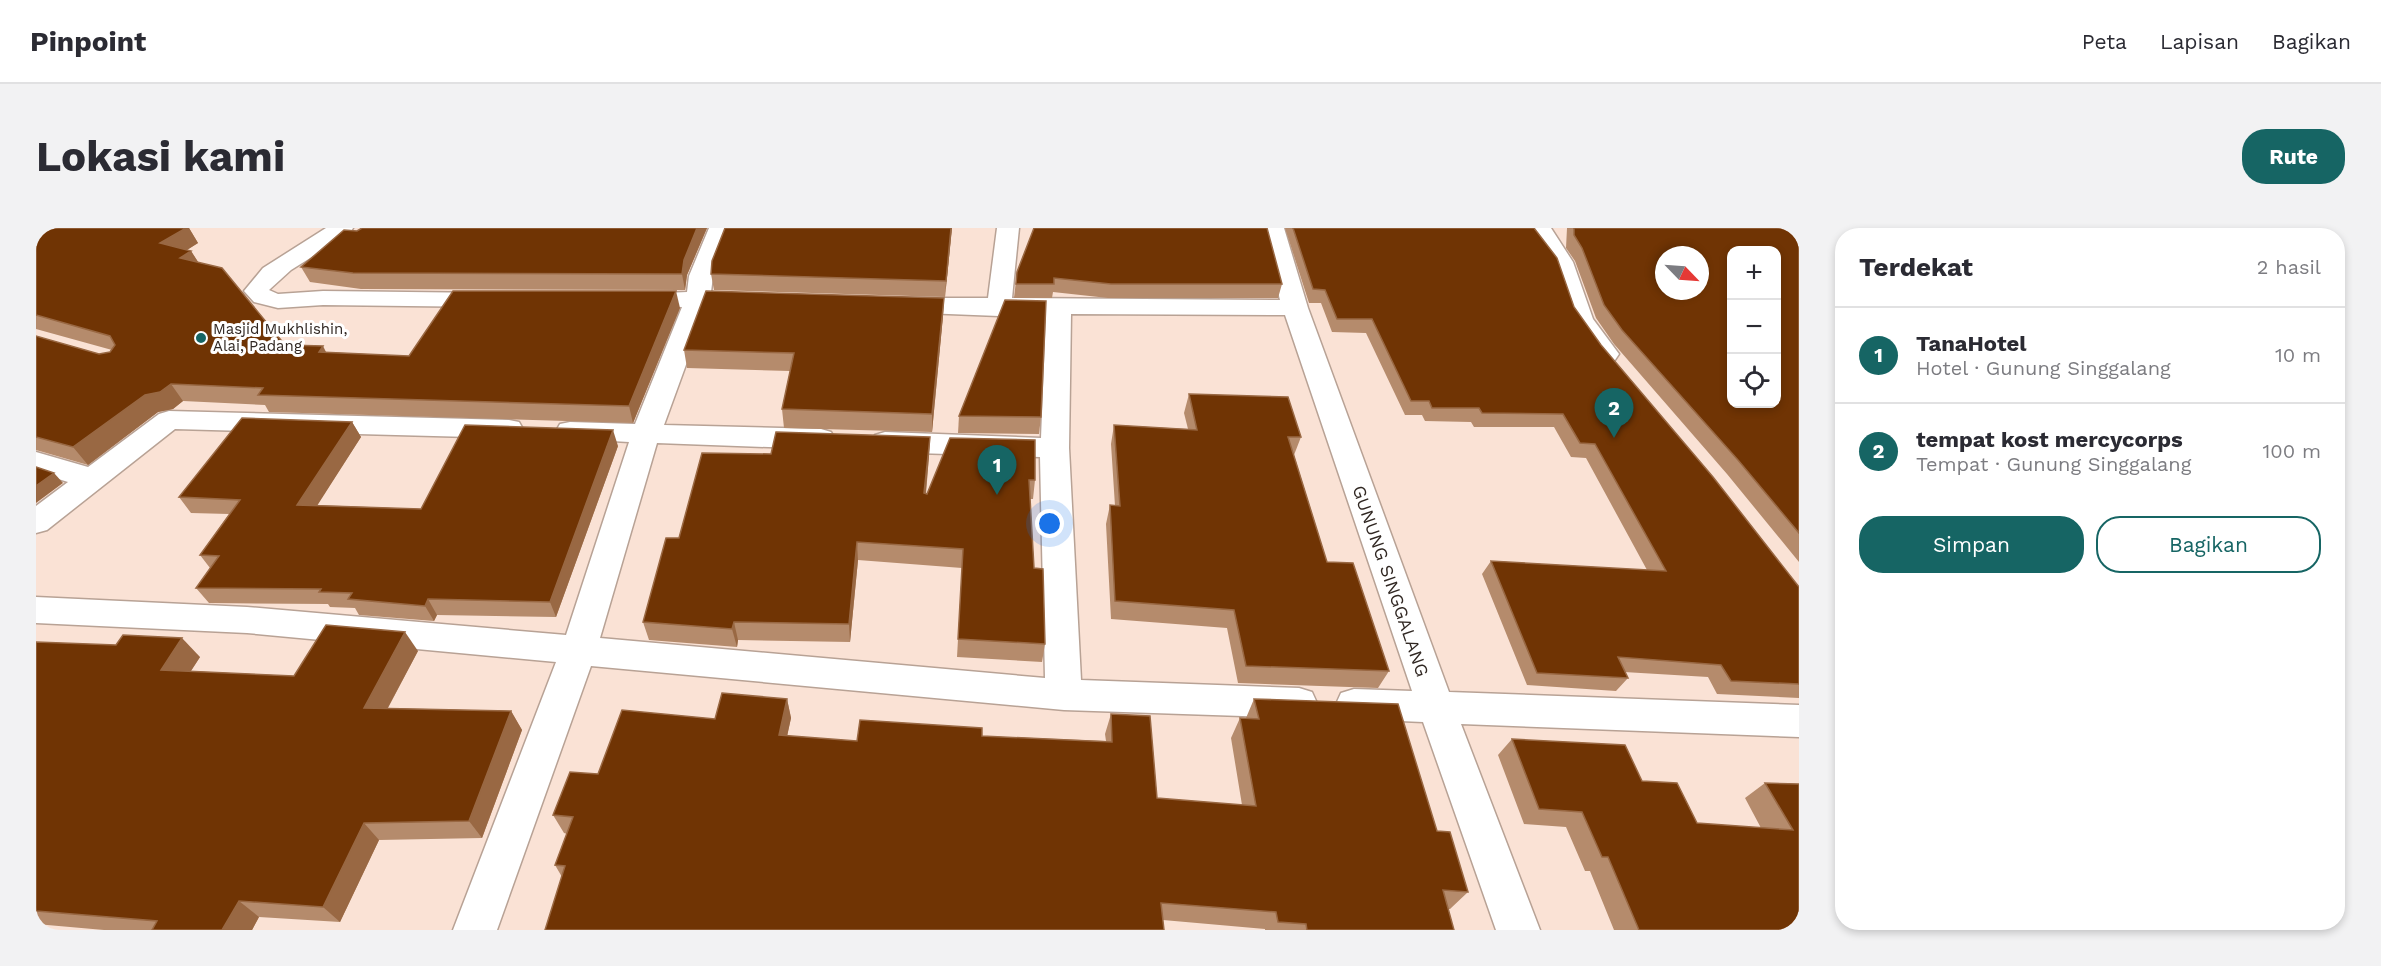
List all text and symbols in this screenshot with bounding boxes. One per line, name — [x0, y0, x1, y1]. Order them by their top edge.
text: Pinpoint — [30, 25, 146, 58]
text: Peta — [2082, 29, 2127, 54]
text: Lapisan — [2160, 29, 2239, 54]
text: Bagikan — [2272, 29, 2351, 54]
button: Rute — [2242, 129, 2345, 184]
text: Lokasi kami — [36, 132, 285, 181]
north arrow — [1655, 246, 1709, 300]
map controls — [1727, 246, 1781, 408]
button: + — [1727, 246, 1781, 300]
text: Terdekat — [1859, 252, 1973, 282]
text: 2 hasil — [2257, 255, 2321, 279]
button: − — [1727, 300, 1781, 354]
place label: Masjid Mukhlishin, Alai, Padang — [213, 320, 347, 355]
marker: Masjid Mukhlishin, Alai, Padang — [194, 331, 208, 345]
text: TanaHotel — [1916, 331, 2026, 356]
text: 1 — [1874, 343, 1883, 367]
text: 10 m — [2275, 343, 2321, 367]
button: locate — [1727, 354, 1781, 408]
text: Hotel · Gunung Singgalang — [1916, 356, 2171, 380]
pin: 2 — [1594, 388, 1634, 438]
text: tempat kost mercycorps — [1916, 427, 2183, 452]
text: 2 — [1873, 439, 1884, 463]
text: 100 m — [2262, 439, 2321, 463]
pin: 1 — [978, 446, 1016, 495]
text: Tempat · Gunung Singgalang — [1916, 452, 2191, 476]
street label: GUNUNG SINGGALANG — [1348, 483, 1434, 679]
your location — [1035, 509, 1064, 538]
button: Simpan — [1859, 516, 2084, 573]
button: Bagikan — [2096, 516, 2321, 573]

